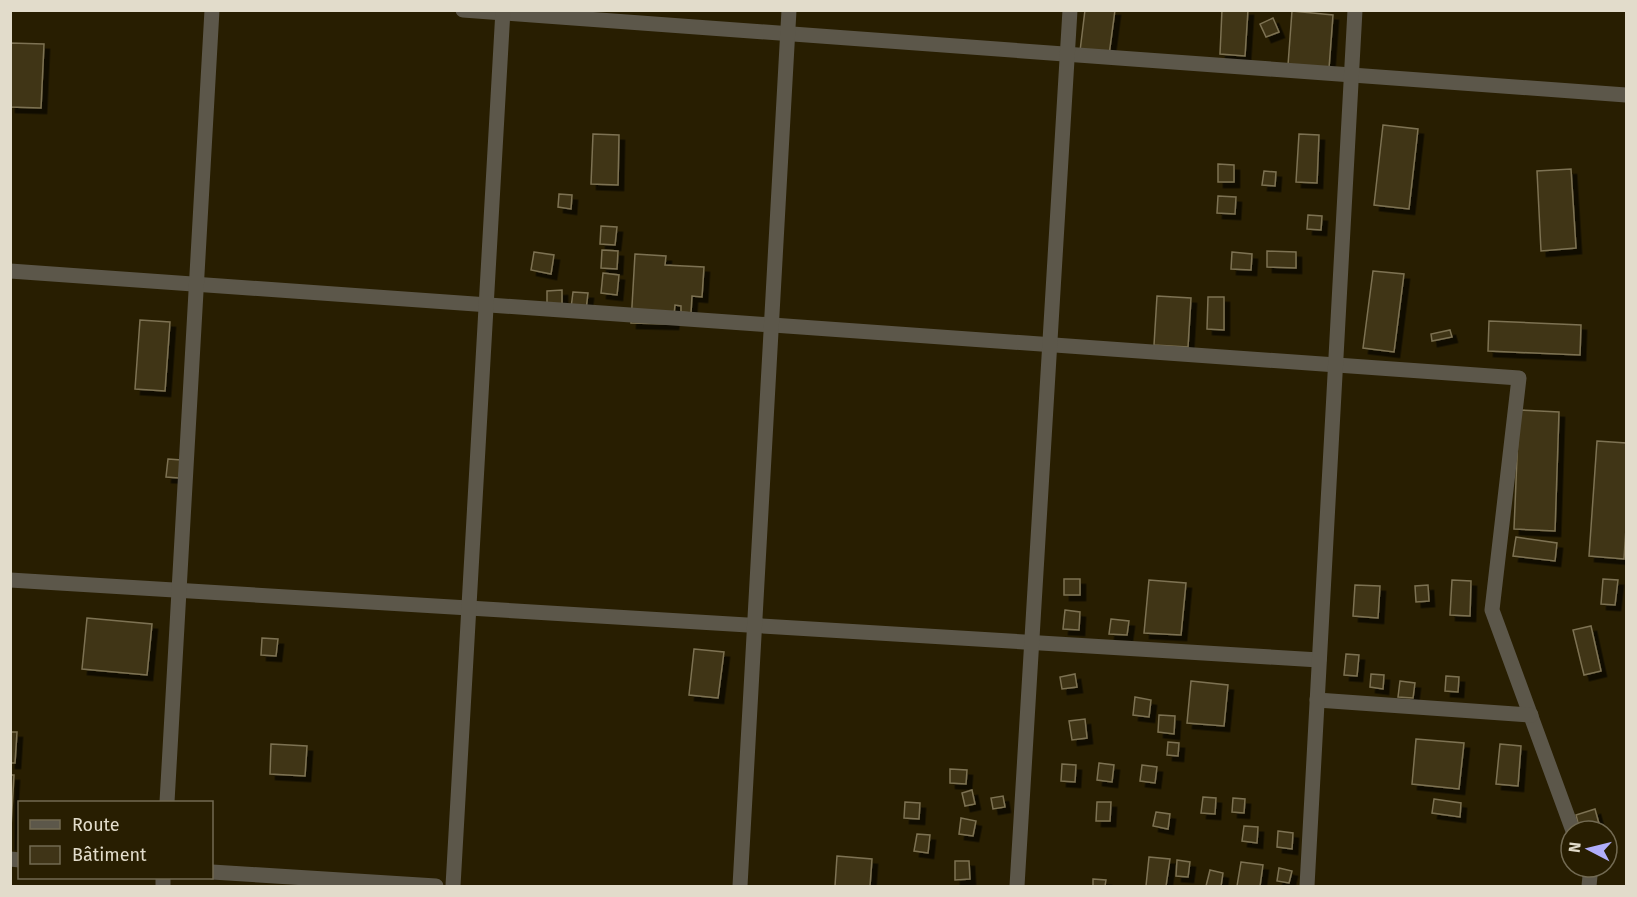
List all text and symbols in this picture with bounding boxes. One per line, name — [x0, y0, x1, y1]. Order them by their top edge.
legend — [18, 801, 213, 879]
text: Route — [72, 814, 120, 836]
north arrow — [1559, 819, 1619, 879]
text: N — [1565, 841, 1585, 854]
text: Bâtiment — [72, 844, 147, 866]

